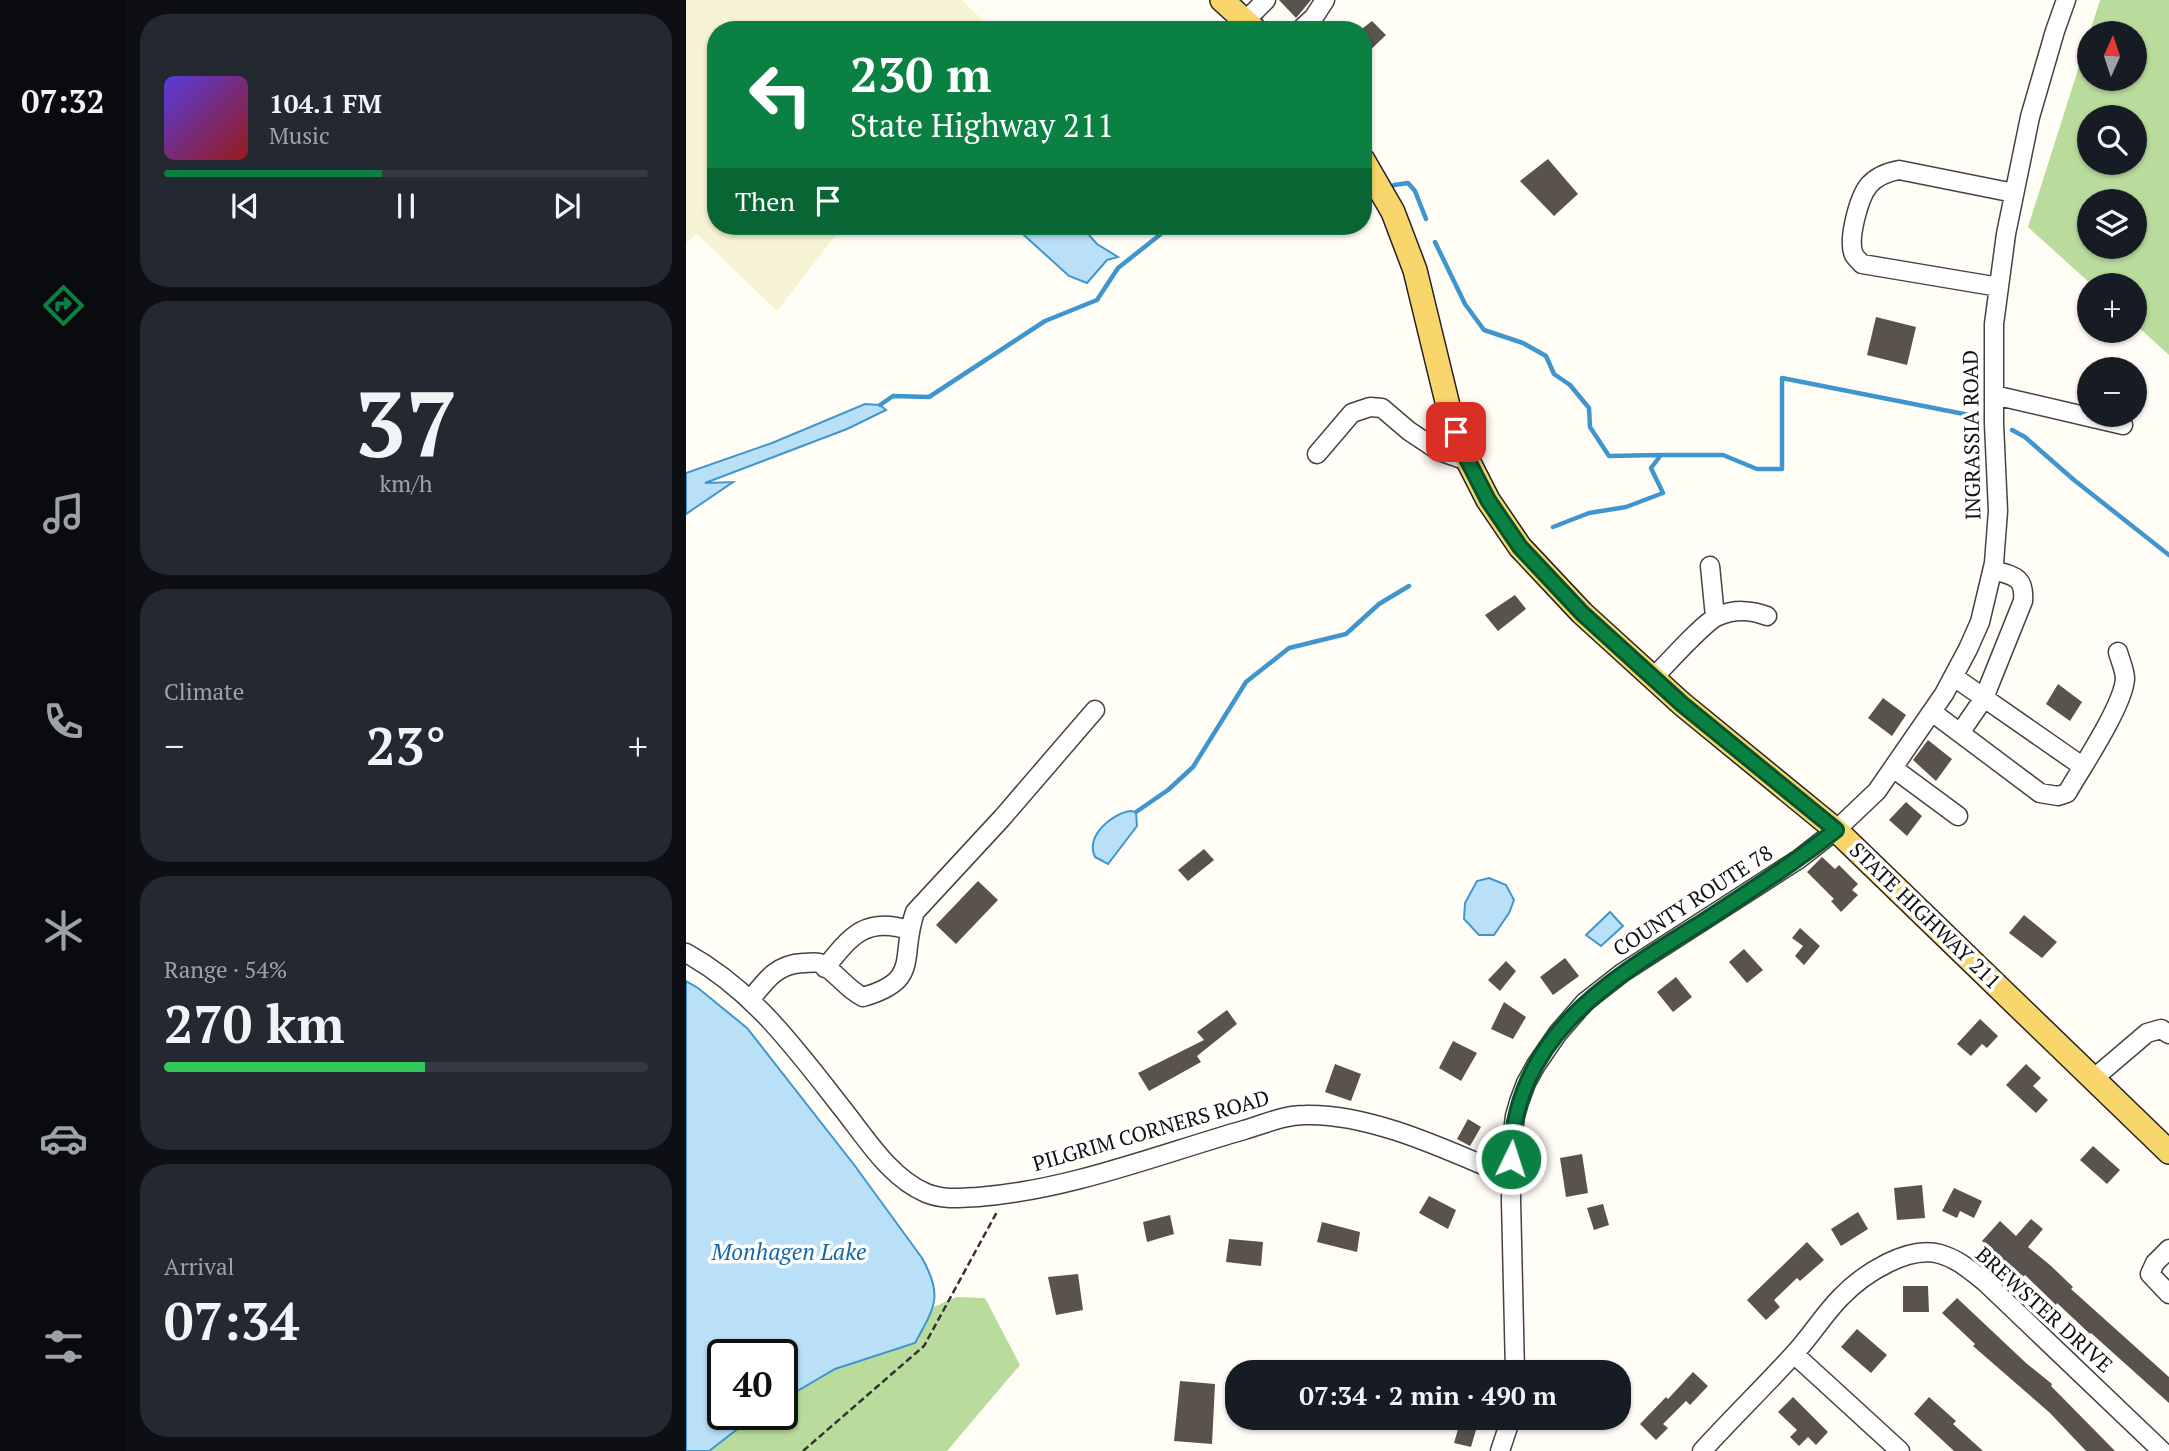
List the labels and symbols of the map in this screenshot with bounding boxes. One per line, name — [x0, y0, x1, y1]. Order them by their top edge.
north arrow — [2077, 21, 2147, 91]
street label: INGRASSIA ROAD — [1956, 350, 1986, 520]
pin — [1426, 402, 1486, 462]
street label: STATE HIGHWAY 211 — [1844, 836, 2007, 995]
street label: COUNTY ROUTE 78 — [1607, 838, 1778, 962]
street label: PILGRIM CORNERS ROAD — [1029, 1083, 1272, 1177]
position arrow — [1474, 1122, 1548, 1196]
water label: Monhagen Lake — [711, 1236, 866, 1267]
street label: BREWSTER DRIVE — [1970, 1240, 2119, 1378]
speed limit sign: 40 — [707, 1339, 798, 1430]

